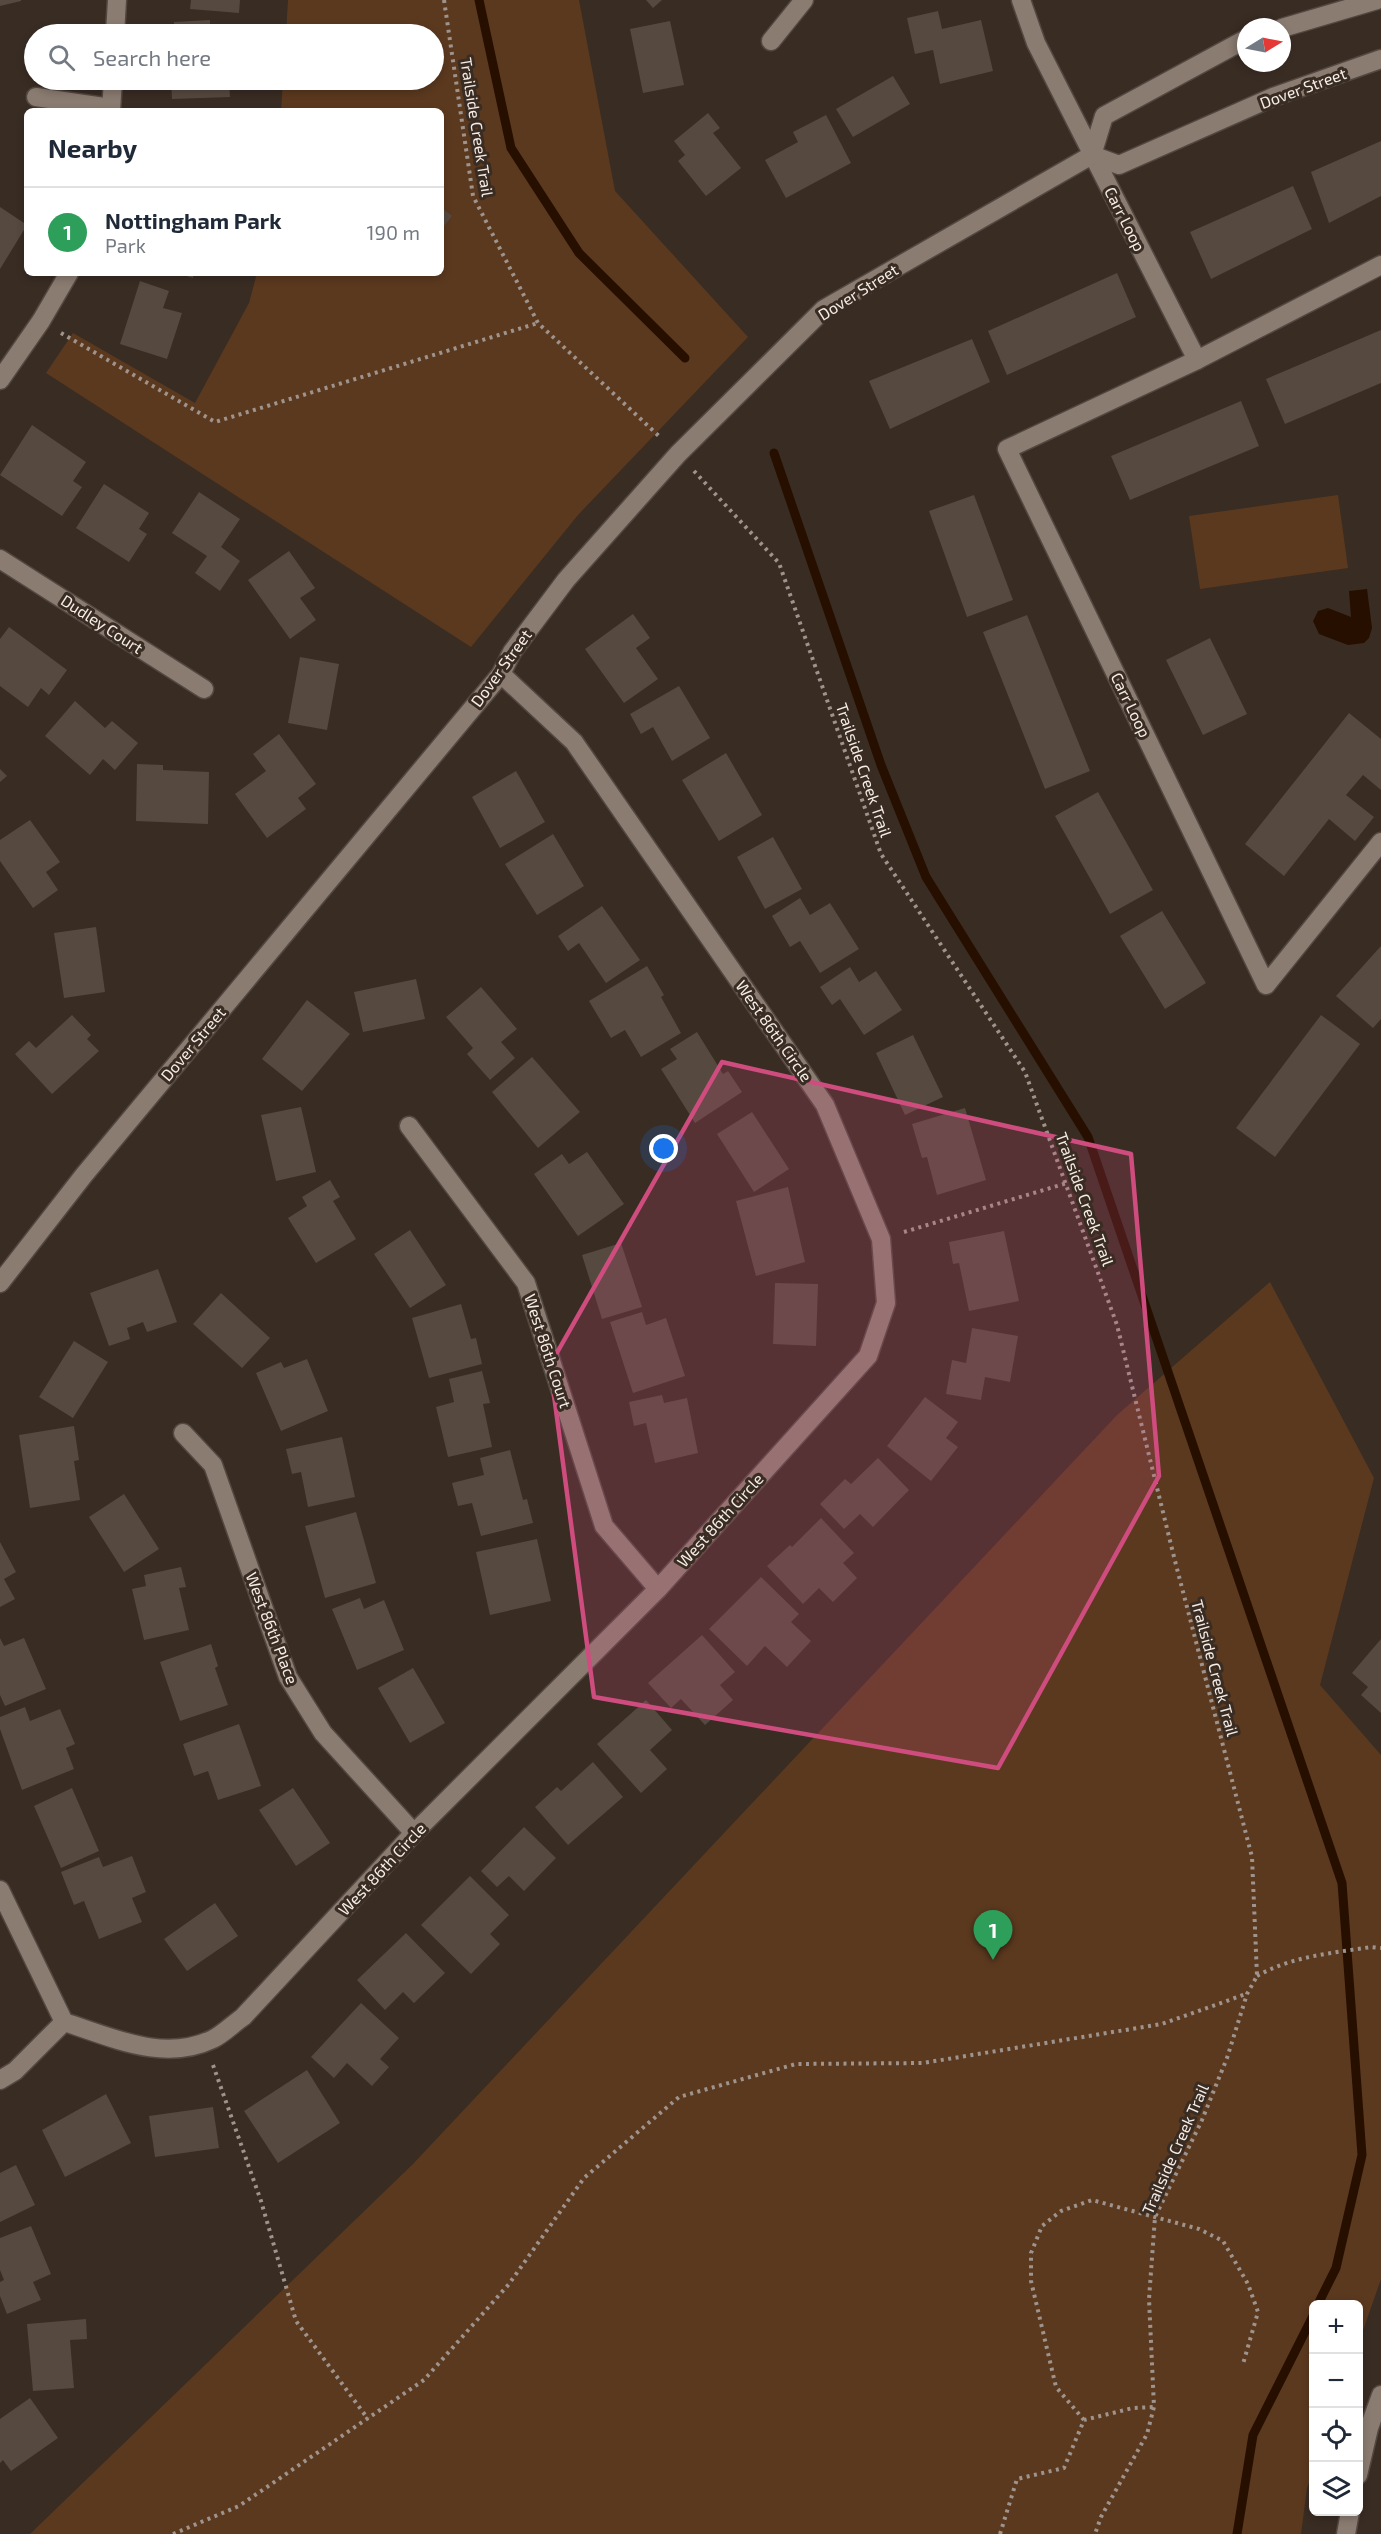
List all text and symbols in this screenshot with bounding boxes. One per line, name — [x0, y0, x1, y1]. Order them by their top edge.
north arrow — [1237, 18, 1291, 72]
search box — [24, 24, 444, 90]
icon: search — [45, 41, 78, 74]
text: Search here — [93, 44, 211, 70]
street label: Trailside Creek Trail — [457, 56, 498, 198]
street label: Dover Street — [1257, 63, 1349, 112]
text: Nearby — [48, 132, 137, 163]
street label: Carr Loop — [1101, 183, 1150, 254]
text: Nottingham Park — [105, 207, 282, 233]
text: 1 — [63, 220, 72, 244]
text: 190 m — [367, 220, 420, 244]
text: Park — [105, 233, 146, 257]
street label: Dover Street — [814, 259, 901, 324]
street label: Dudley Court — [58, 590, 147, 657]
street label: Dover Street — [466, 625, 535, 710]
street label: Carr Loop — [1108, 669, 1155, 740]
street label: Trailside Creek Trail — [833, 700, 896, 840]
street label: West 86th Circle — [732, 976, 816, 1085]
street label: Dover Street — [156, 1003, 229, 1085]
street label: Trailside Creek Trail — [1053, 1130, 1119, 1268]
your location — [649, 1134, 678, 1163]
street label: West 86th Court — [521, 1291, 576, 1410]
street label: West 86th Circle — [673, 1469, 767, 1570]
street label: West 86th Place — [242, 1569, 303, 1686]
street label: Trailside Creek Trail — [1188, 1598, 1243, 1738]
street label: West 86th Circle — [334, 1818, 429, 1919]
pin: 1 — [974, 1910, 1012, 1960]
street label: Trailside Creek Trail — [1137, 2080, 1212, 2217]
map controls — [1309, 2300, 1363, 2516]
button: + — [1309, 2300, 1363, 2354]
button: − — [1309, 2354, 1363, 2408]
button: locate — [1309, 2408, 1363, 2462]
button: layers — [1309, 2462, 1363, 2516]

